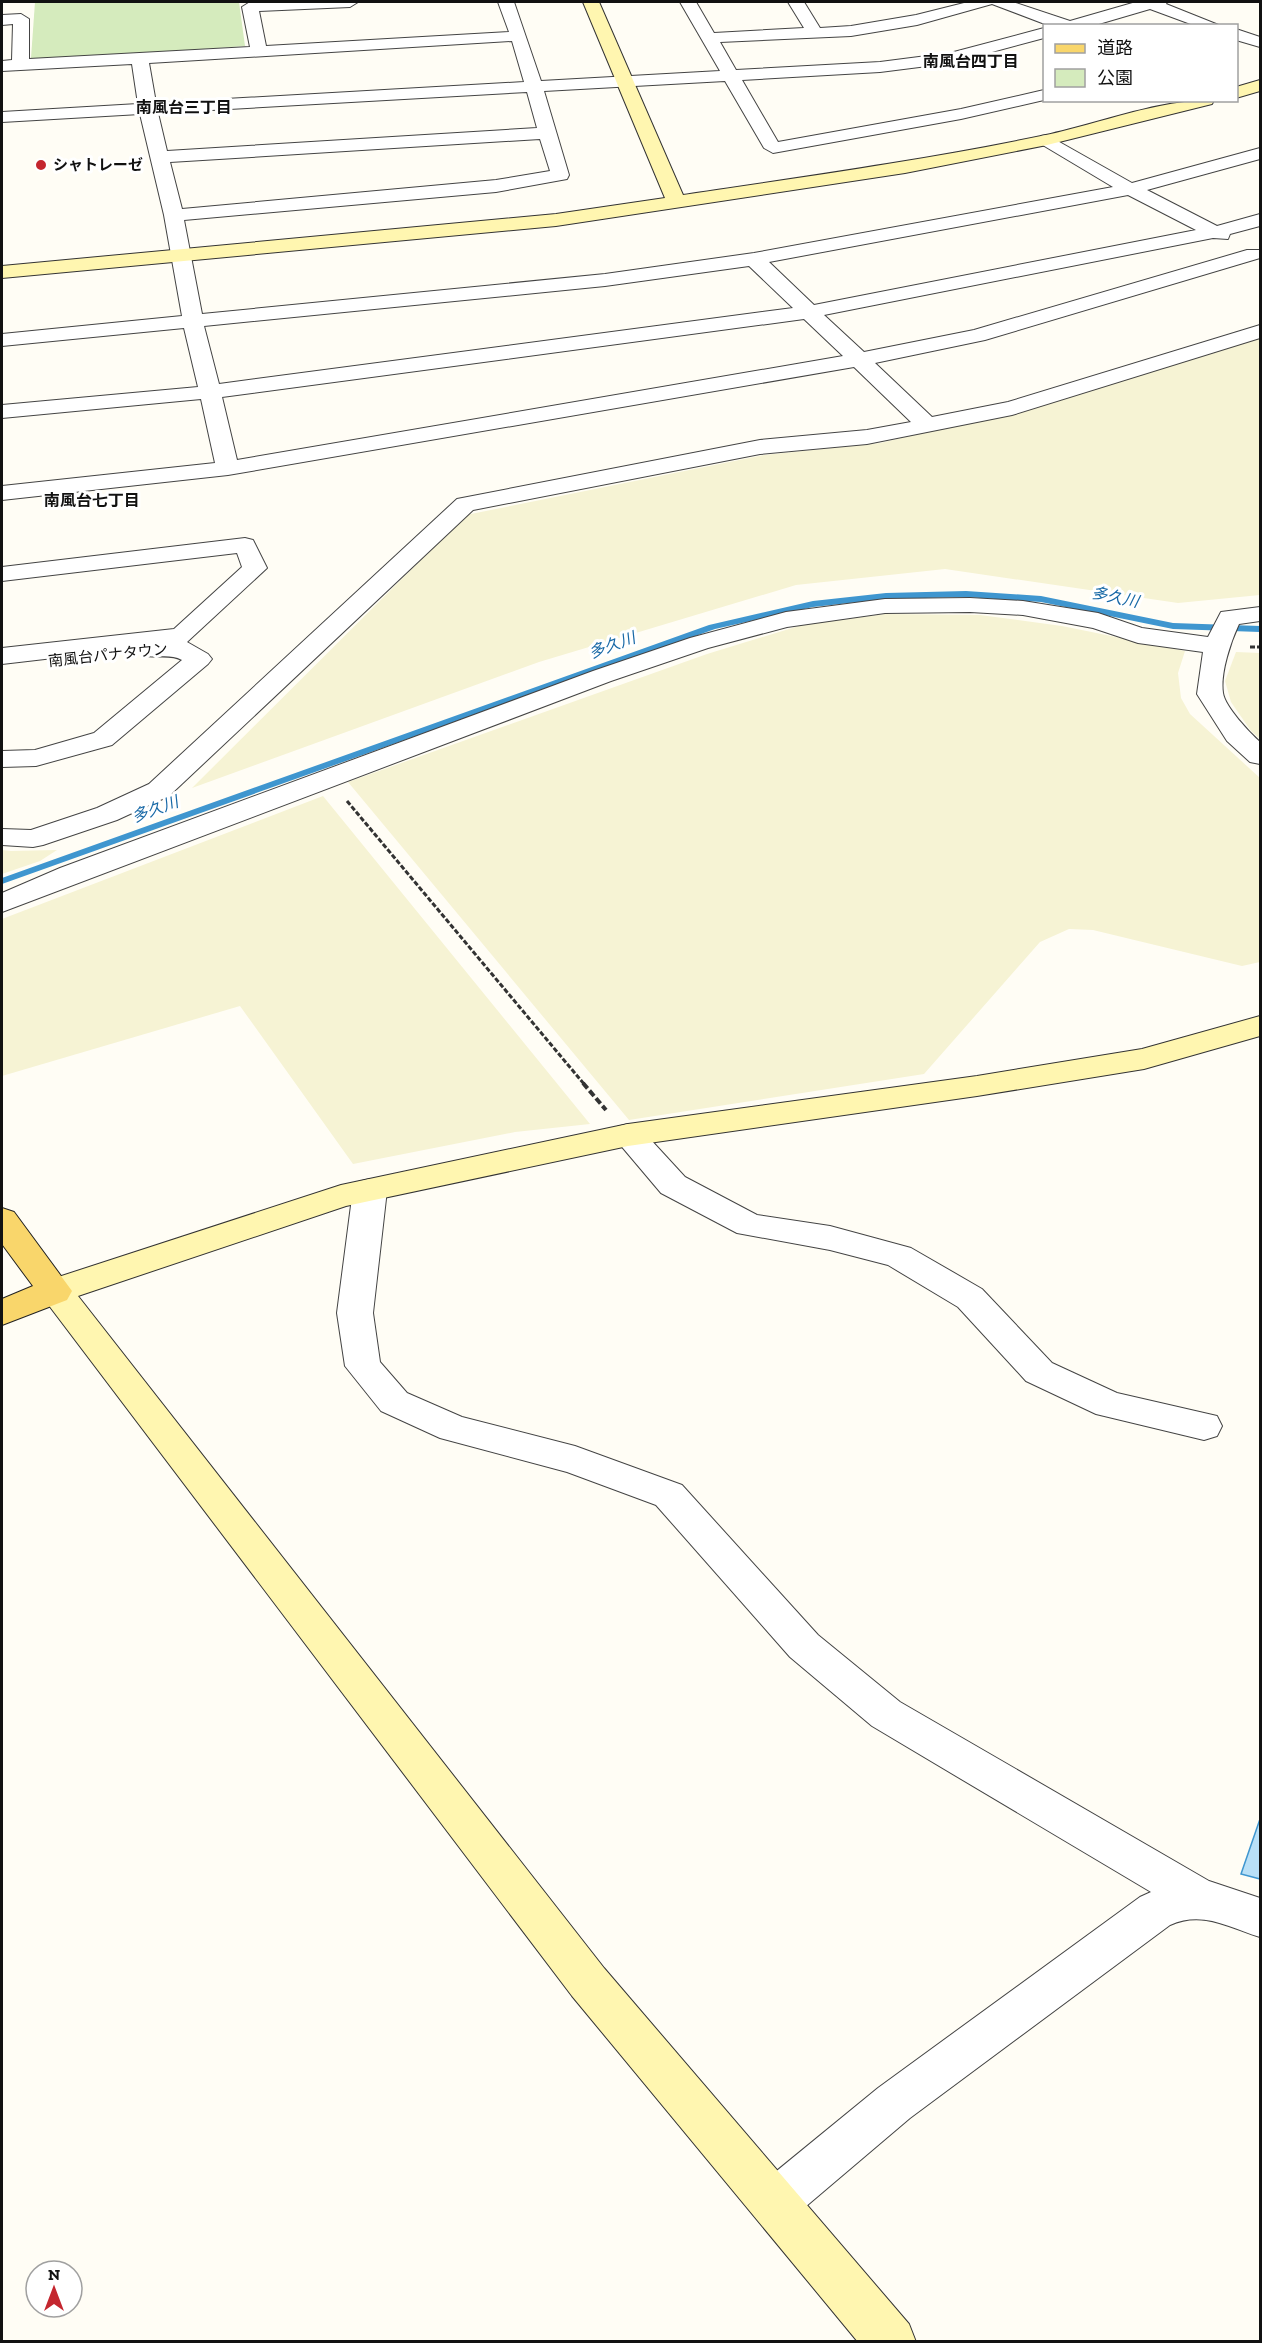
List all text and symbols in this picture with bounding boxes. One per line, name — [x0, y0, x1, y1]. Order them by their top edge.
legend — [1043, 24, 1238, 102]
text: 道路 — [1097, 37, 1133, 59]
district label: 南風台四丁目 — [923, 52, 1019, 71]
text: 公園 — [1097, 67, 1133, 89]
district label: 南風台三丁目 — [136, 98, 232, 117]
place label: シャトレーゼ — [53, 156, 143, 174]
marker: シャトレーゼ — [34, 158, 48, 172]
district label: 南風台七丁目 — [44, 491, 140, 510]
water label: 多久川 — [1090, 583, 1142, 612]
water label: 多久川 — [586, 627, 640, 662]
street label: 南風台パナタウン — [47, 640, 169, 670]
water label: 多久川 — [129, 791, 183, 826]
north arrow — [24, 2259, 84, 2319]
text: N — [48, 2265, 60, 2284]

